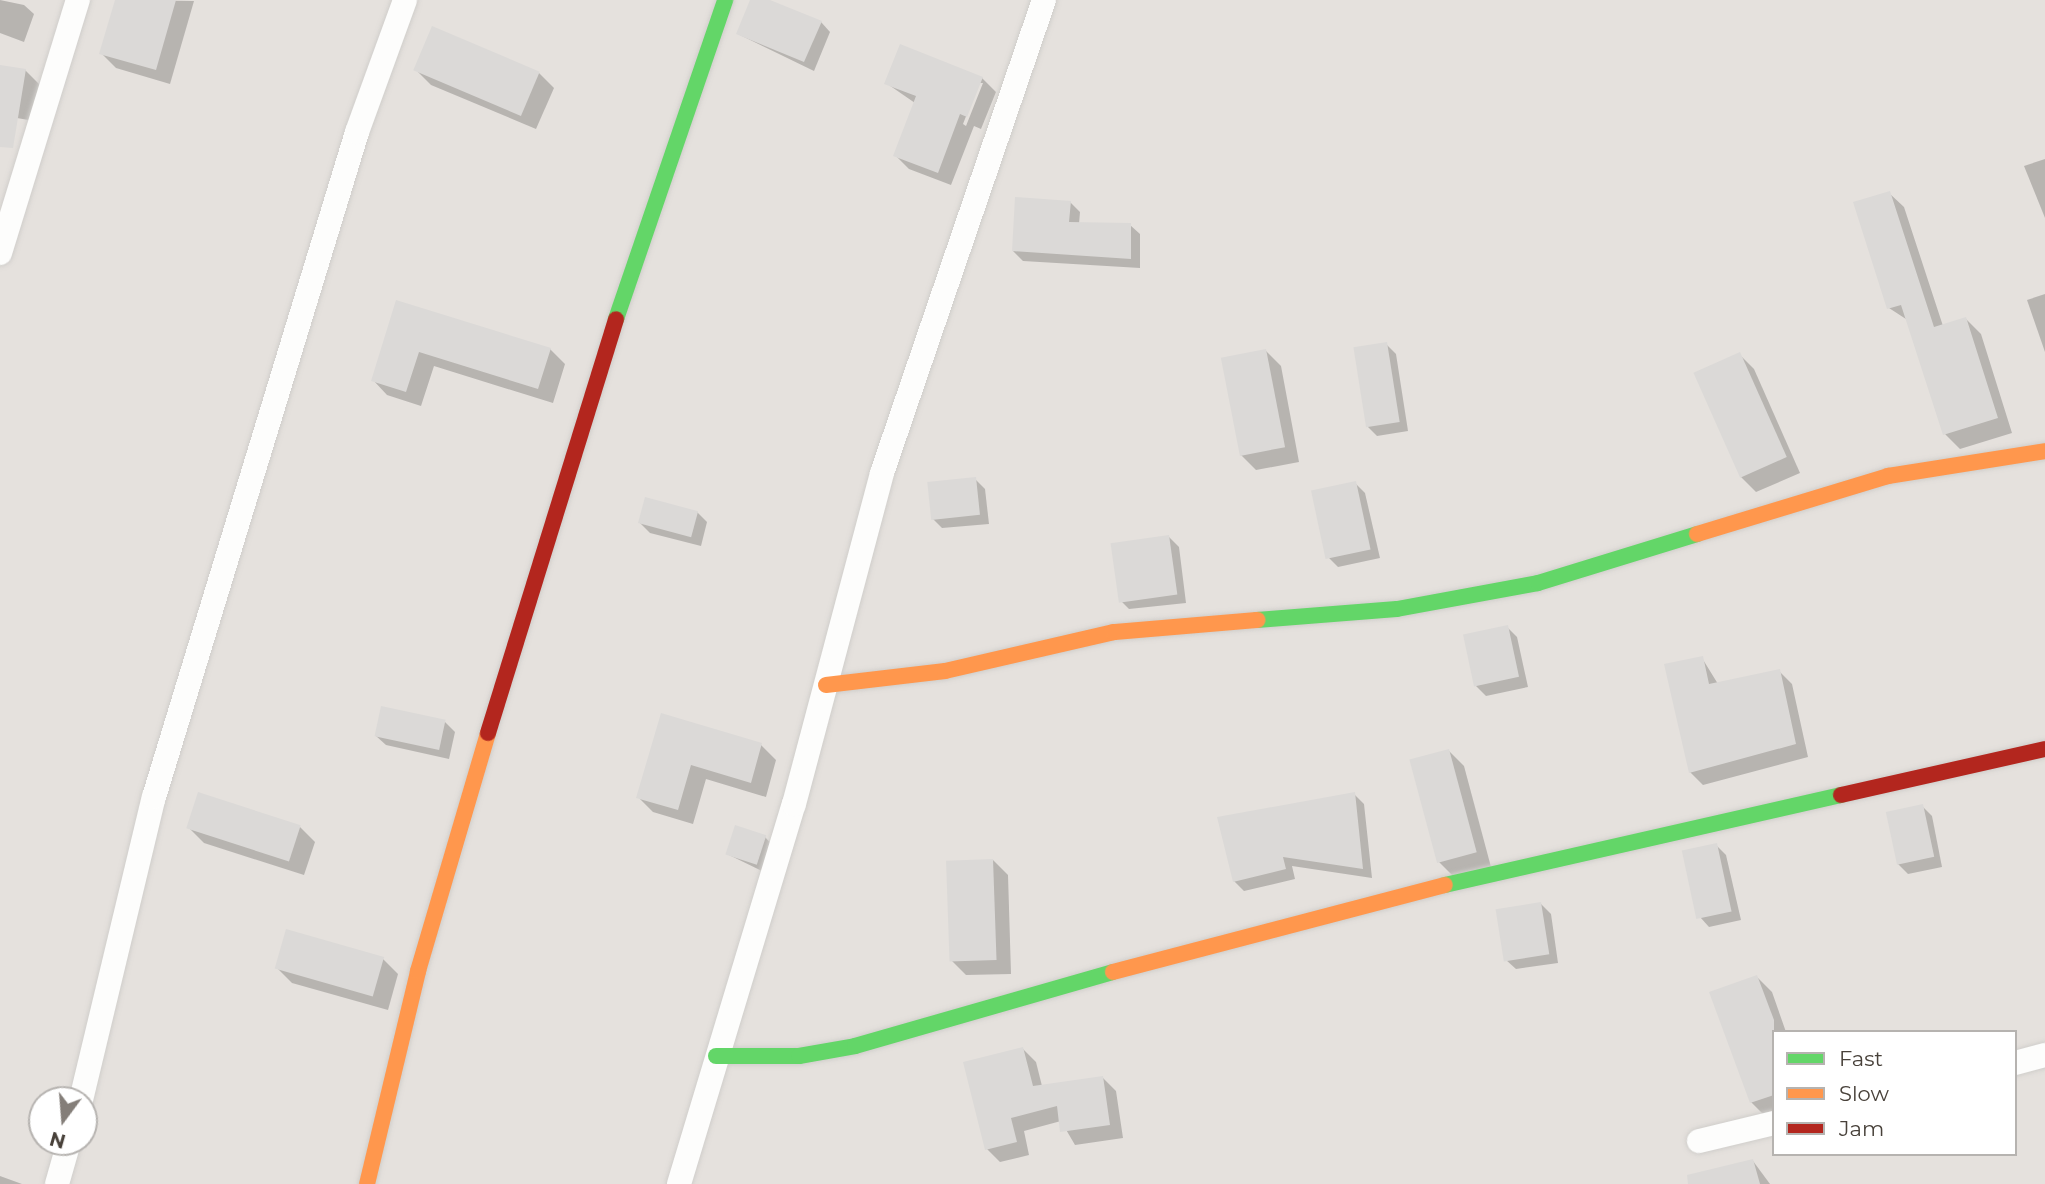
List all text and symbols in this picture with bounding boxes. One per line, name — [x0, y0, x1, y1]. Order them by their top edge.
legend — [1772, 1030, 2017, 1156]
text: Fast — [1839, 1046, 1883, 1071]
text: Slow — [1839, 1081, 1889, 1106]
north arrow — [28, 1086, 98, 1156]
text: Jam — [1839, 1116, 1884, 1141]
text: N — [47, 1127, 68, 1153]

